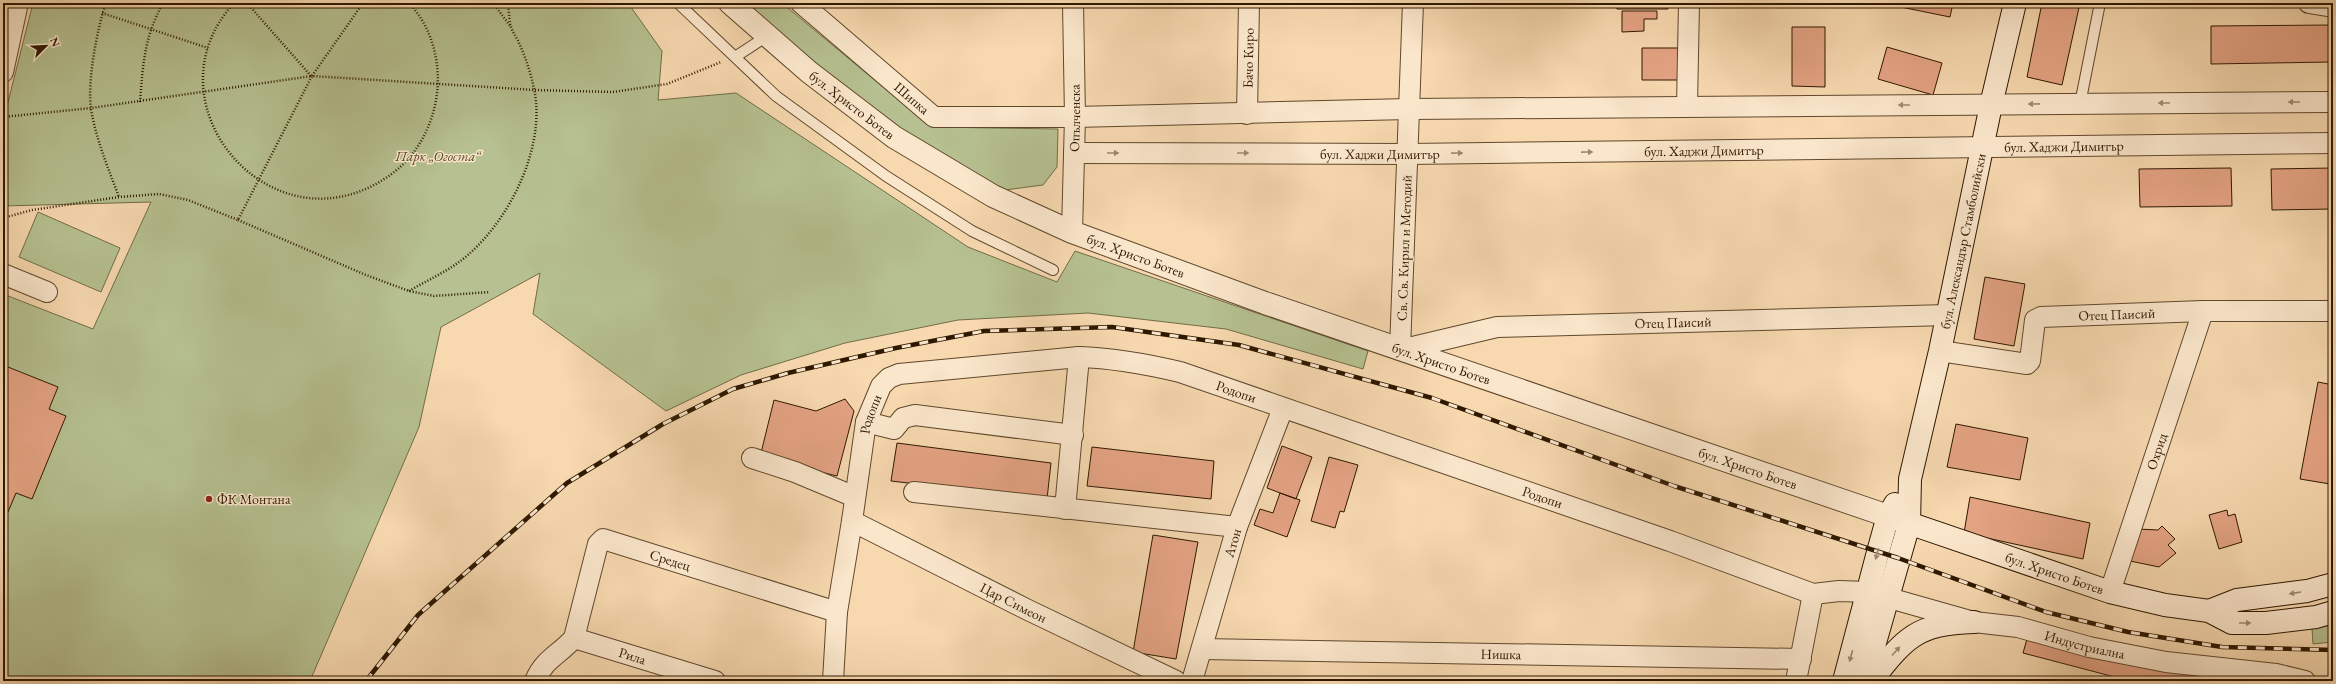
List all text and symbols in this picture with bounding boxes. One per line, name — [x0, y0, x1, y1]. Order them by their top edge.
north arrow — [26, 26, 66, 66]
street label: Бачо Киро — [1238, 28, 1258, 88]
text: N — [47, 35, 63, 49]
street label: бул. Христо Ботев — [806, 66, 898, 143]
street label: Шипка — [890, 78, 934, 118]
street label: Опълченска — [1065, 84, 1084, 152]
one-way arrow — [2287, 99, 2300, 105]
one-way arrow — [2157, 100, 2170, 106]
one-way arrow — [2027, 101, 2040, 107]
one-way arrow — [1897, 102, 1910, 108]
street label: бул. Хаджи Димитър — [2004, 136, 2124, 156]
street label: бул. Хаджи Димитър — [1644, 141, 1764, 160]
street label: бул. Хаджи Димитър — [1320, 145, 1440, 163]
park label: Парк „Огоста“ — [394, 147, 482, 165]
one-way arrow — [1581, 149, 1594, 155]
one-way arrow — [1107, 150, 1120, 156]
one-way arrow — [1237, 150, 1250, 156]
one-way arrow — [1451, 150, 1464, 156]
street label: бул. Александър Стамболийски — [1936, 151, 1990, 331]
street label: Св. Св. Кирил и Методий — [1392, 174, 1416, 321]
street label: бул. Христо Ботев — [1084, 229, 1187, 282]
street label: Отец Паисий — [2078, 304, 2156, 325]
street label: Отец Паисий — [1634, 312, 1712, 332]
street label: бул. Христо Ботев — [1390, 338, 1493, 388]
street label: Родопи — [1214, 376, 1259, 407]
street label: Родопи — [855, 391, 886, 435]
street label: Охрид — [2142, 430, 2171, 472]
street label: бул. Христо Ботев — [1696, 443, 1800, 493]
street label: Родопи — [1520, 482, 1566, 512]
place label: ФК Монтана — [217, 490, 291, 508]
marker: ФК Монтана — [204, 494, 214, 504]
street label: Атон — [1219, 526, 1245, 560]
street label: Средец — [647, 545, 693, 575]
one-way arrow — [1874, 547, 1880, 560]
street label: бул. Христо Ботев — [2003, 548, 2106, 598]
street label: Цар Симеон — [977, 578, 1050, 627]
one-way arrow — [2289, 591, 2301, 597]
one-way arrow — [2239, 620, 2252, 626]
street label: Индустриална — [2043, 626, 2127, 663]
street label: Рила — [617, 643, 648, 669]
street label: Нишка — [1481, 645, 1522, 663]
one-way arrow — [1891, 646, 1900, 656]
one-way arrow — [1848, 651, 1854, 663]

